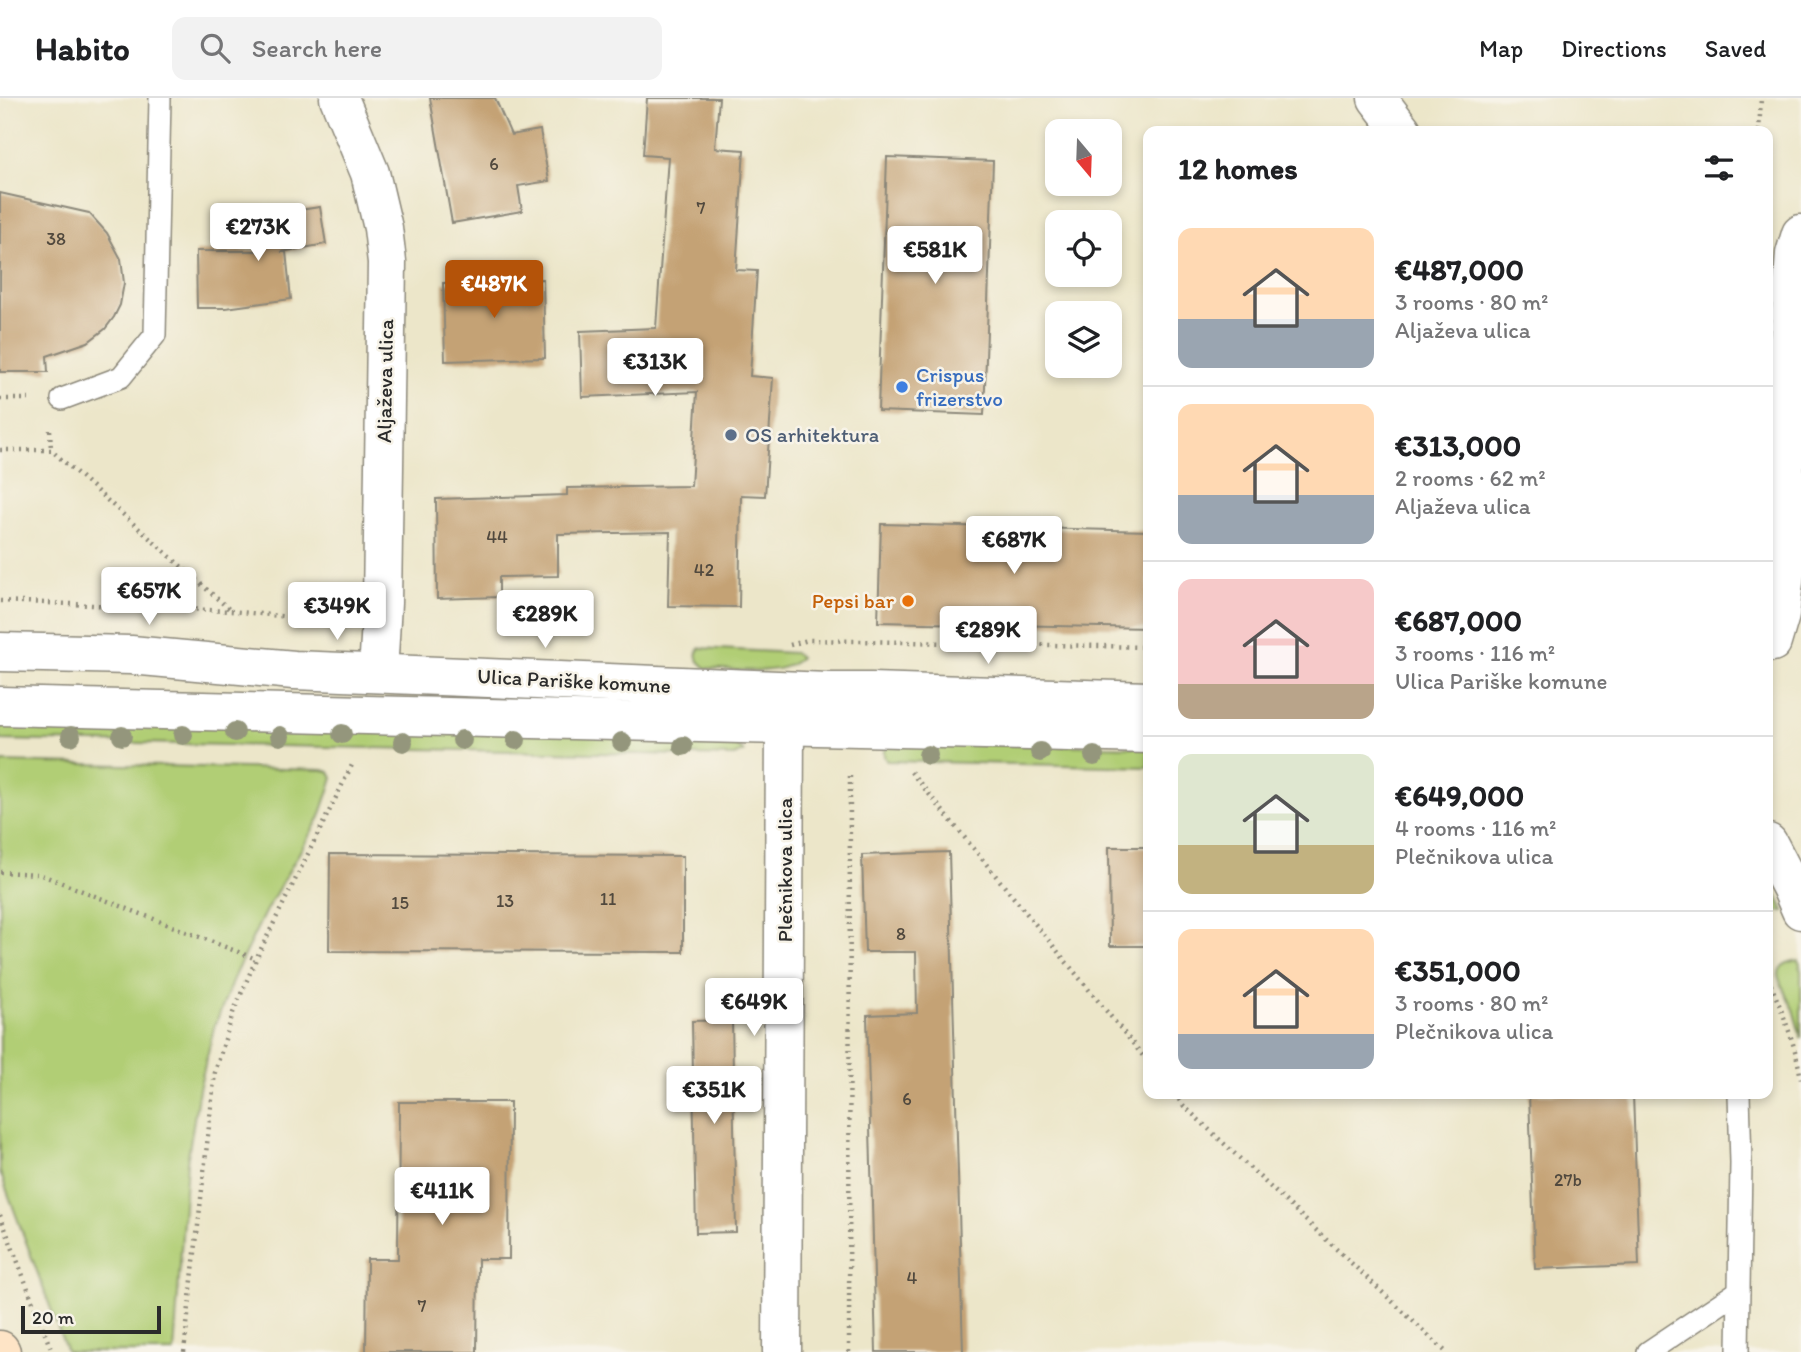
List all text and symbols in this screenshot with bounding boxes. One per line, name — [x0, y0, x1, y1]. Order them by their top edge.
search box — [172, 17, 662, 80]
text: Habito — [35, 29, 130, 68]
icon: search — [196, 29, 234, 67]
text: Search here — [252, 32, 382, 64]
text: Map — [1479, 34, 1523, 63]
text: Directions — [1561, 34, 1667, 63]
text: Saved — [1705, 34, 1766, 63]
north arrow — [1045, 119, 1122, 196]
map controls — [1045, 119, 1122, 378]
icon: filters — [1700, 149, 1738, 187]
text: 12 homes — [1178, 150, 1298, 187]
house number: 6 — [489, 153, 499, 175]
house number: 7 — [697, 197, 706, 219]
pin: €273K — [209, 204, 307, 263]
button: locate — [1045, 210, 1122, 287]
text: €273K — [226, 212, 290, 240]
pin: €581K — [886, 226, 984, 286]
house number: 38 — [46, 228, 66, 250]
text: €581K — [903, 235, 967, 263]
text: €487,000 — [1395, 251, 1524, 288]
icon: home — [1234, 256, 1318, 340]
pin: €487K — [445, 260, 543, 320]
text: €487K — [461, 269, 527, 297]
text: 3 rooms · 80 m² — [1395, 288, 1549, 316]
button: layers — [1045, 301, 1122, 378]
text: Aljaževa ulica — [1395, 316, 1531, 344]
street label: Aljaževa ulica — [371, 319, 398, 443]
pin: €313K — [606, 338, 704, 398]
text: €313K — [623, 347, 687, 375]
place label: Crispus frizerstvo — [916, 362, 1003, 411]
marker: Crispus frizerstvo — [894, 379, 910, 395]
place label: OS arhitektura — [745, 422, 879, 447]
marker: OS arhitektura — [723, 427, 739, 443]
text: €313,000 — [1395, 427, 1521, 464]
icon: home — [1234, 432, 1318, 516]
text: 2 rooms · 62 m² — [1395, 464, 1546, 492]
text: Aljaževa ulica — [1395, 492, 1531, 520]
pin: €687K — [965, 517, 1063, 576]
text: €687K — [982, 525, 1046, 553]
house number: 44 — [486, 526, 508, 548]
house number: 42 — [694, 559, 715, 581]
pin: €657K — [100, 568, 198, 627]
text: €657K — [117, 576, 181, 604]
pin: €349K — [288, 582, 386, 642]
place label: Pepsi bar — [812, 588, 895, 613]
pin: €289K — [496, 590, 594, 650]
text: €349K — [304, 591, 370, 619]
marker: Pepsi bar — [900, 593, 916, 609]
text: €289K — [513, 599, 577, 627]
text: €687,000 — [1395, 602, 1522, 639]
pin: €289K — [939, 606, 1037, 666]
icon: home — [1234, 607, 1318, 691]
text: €289K — [956, 615, 1020, 643]
text: 3 rooms · 116 m² — [1395, 639, 1555, 667]
street label: Ulica Pariške komune — [477, 663, 672, 698]
text: Ulica Pariške komune — [1395, 667, 1607, 695]
text: €649,000 — [1395, 777, 1524, 814]
icon: home — [1234, 782, 1318, 866]
street label: Plečnikova ulica — [772, 798, 797, 942]
text: 4 rooms · 116 m² — [1395, 814, 1557, 842]
text: Plečnikova ulica — [1395, 842, 1554, 870]
house number: 11 — [600, 888, 616, 910]
house number: 13 — [496, 890, 514, 912]
house number: 15 — [391, 892, 409, 914]
house number: 8 — [896, 923, 906, 945]
text: €351,000 — [1395, 952, 1521, 989]
icon: home — [1234, 957, 1318, 1041]
pin: €649K — [705, 978, 803, 1038]
text: €649K — [721, 987, 787, 1015]
text: 3 rooms · 80 m² — [1395, 989, 1549, 1017]
text: Plečnikova ulica — [1395, 1017, 1554, 1045]
pin: €351K — [665, 1066, 763, 1126]
text: €351K — [682, 1075, 746, 1103]
house number: 6 — [902, 1088, 912, 1110]
pin: €411K — [393, 1168, 491, 1227]
house number: 27b — [1554, 1169, 1582, 1191]
text: €411K — [411, 1176, 474, 1204]
house number: 4 — [907, 1267, 918, 1289]
house number: 7 — [418, 1295, 427, 1317]
scale bar — [21, 1303, 161, 1335]
text: 20 m — [32, 1306, 74, 1329]

